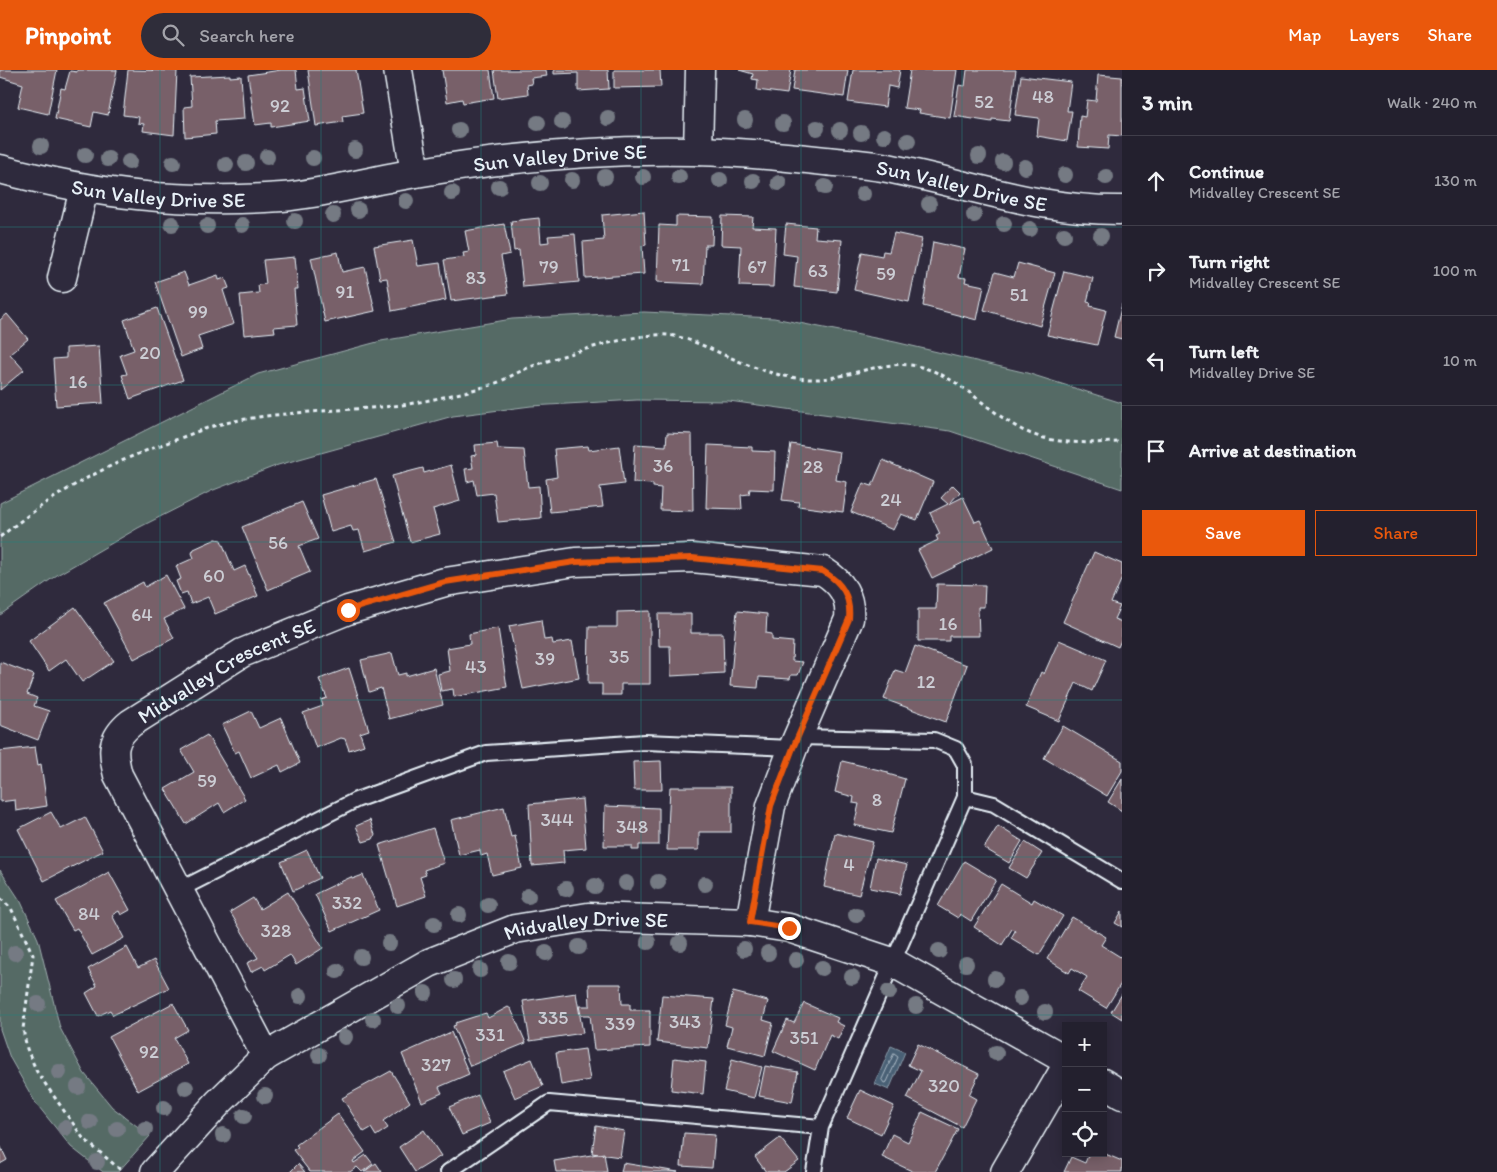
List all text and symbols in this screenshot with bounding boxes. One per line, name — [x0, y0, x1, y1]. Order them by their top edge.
search box — [141, 13, 491, 58]
text: Pinpoint — [25, 21, 111, 50]
icon: search — [159, 21, 187, 49]
text: Search here — [199, 24, 294, 47]
text: Map — [1288, 24, 1321, 46]
text: Layers — [1349, 24, 1399, 46]
text: Share — [1427, 24, 1472, 46]
house number: 48 — [1032, 85, 1054, 108]
house number: 52 — [974, 90, 994, 113]
text: 3 min — [1142, 90, 1192, 115]
text: Walk · 240 m — [1387, 93, 1477, 112]
house number: 92 — [270, 94, 290, 117]
street label: Sun Valley Drive SE — [471, 138, 647, 177]
street label: Sun Valley Drive SE — [875, 154, 1049, 216]
text: Continue — [1189, 160, 1264, 183]
icon: ahead — [1142, 167, 1170, 195]
text: 130 m — [1434, 171, 1477, 190]
street label: Sun Valley Drive SE — [70, 173, 246, 212]
text: Midvalley Crescent SE — [1189, 183, 1340, 202]
text: Turn right — [1189, 250, 1270, 273]
house number: 71 — [672, 253, 690, 276]
house number: 79 — [539, 255, 559, 278]
house number: 67 — [747, 255, 767, 278]
icon: right — [1142, 257, 1170, 285]
house number: 63 — [808, 259, 828, 282]
text: 100 m — [1433, 261, 1477, 280]
house number: 59 — [876, 262, 896, 285]
house number: 83 — [466, 266, 486, 289]
text: Midvalley Crescent SE — [1189, 273, 1340, 292]
house number: 91 — [336, 280, 355, 303]
house number: 51 — [1010, 283, 1029, 306]
house number: 99 — [188, 300, 208, 323]
text: Turn left — [1189, 340, 1259, 363]
house number: 20 — [139, 341, 161, 364]
icon: left — [1142, 347, 1170, 375]
text: 10 m — [1443, 351, 1477, 370]
text: Midvalley Drive SE — [1189, 363, 1315, 382]
house number: 16 — [69, 370, 87, 393]
icon: arrive — [1142, 437, 1170, 465]
text: Arrive at destination — [1189, 439, 1356, 462]
house number: 36 — [653, 454, 673, 477]
house number: 28 — [803, 455, 823, 478]
house number: 24 — [880, 488, 902, 511]
button: Save — [1142, 510, 1305, 556]
button: Share — [1315, 510, 1477, 556]
house number: 56 — [268, 531, 288, 554]
house number: 60 — [203, 564, 225, 587]
route start — [337, 599, 360, 622]
house number: 64 — [131, 603, 153, 626]
street label: Midvalley Crescent SE — [133, 612, 319, 728]
house number: 16 — [939, 612, 957, 635]
house number: 35 — [609, 645, 629, 668]
house number: 39 — [535, 647, 555, 670]
house number: 43 — [465, 655, 487, 678]
house number: 12 — [917, 670, 935, 693]
house number: 59 — [197, 769, 217, 792]
house number: 8 — [872, 788, 882, 811]
house number: 344 — [540, 808, 574, 831]
house number: 348 — [616, 815, 648, 838]
house number: 4 — [843, 853, 855, 876]
house number: 332 — [332, 891, 362, 914]
house number: 84 — [78, 902, 100, 925]
street label: Midvalley Drive SE — [500, 905, 668, 945]
route end — [778, 917, 801, 940]
house number: 328 — [261, 919, 291, 942]
house number: 335 — [538, 1006, 568, 1029]
house number: 343 — [669, 1010, 701, 1033]
house number: 339 — [605, 1012, 635, 1035]
map controls — [1062, 1022, 1107, 1157]
button: + — [1062, 1022, 1107, 1067]
house number: 331 — [475, 1023, 505, 1046]
house number: 351 — [789, 1026, 819, 1049]
house number: 92 — [139, 1040, 159, 1063]
house number: 327 — [421, 1053, 451, 1076]
button: − — [1062, 1067, 1107, 1112]
house number: 320 — [928, 1074, 960, 1097]
button: locate — [1062, 1112, 1107, 1157]

